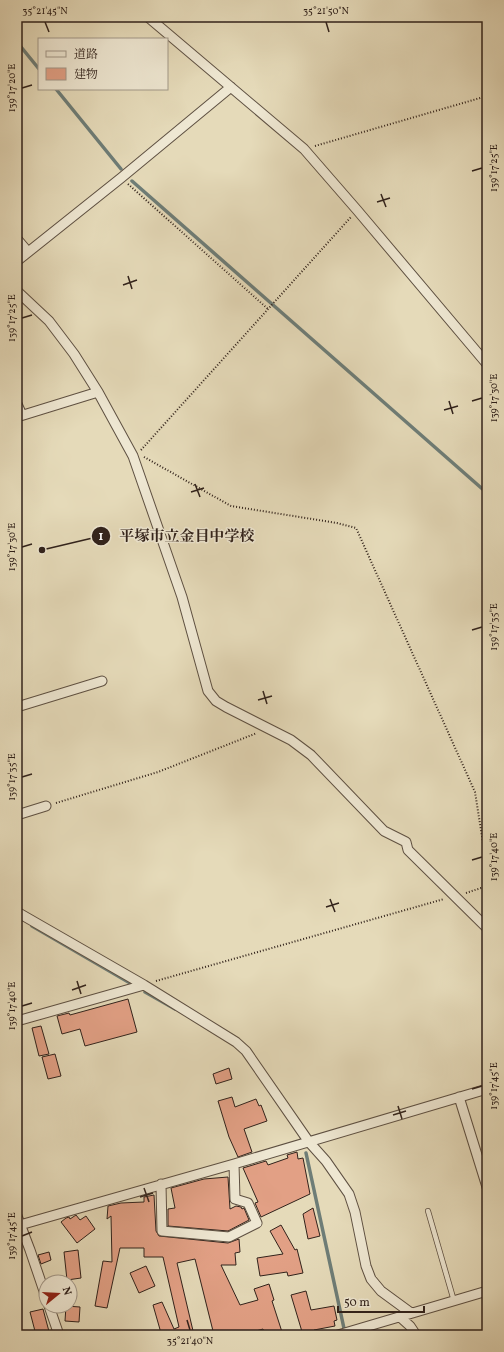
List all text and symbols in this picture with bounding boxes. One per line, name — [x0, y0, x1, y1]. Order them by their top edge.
text: 35°21'45"N — [22, 4, 68, 18]
text: 35°21'50"N — [303, 4, 350, 18]
legend — [38, 38, 168, 90]
text: 道路 — [74, 47, 98, 63]
text: 139°17'20"E — [5, 64, 19, 112]
text: 建物 — [74, 67, 98, 83]
text: 139°17'25"E — [487, 144, 501, 192]
text: 139°17'25"E — [5, 294, 19, 342]
text: 139°17'30"E — [487, 374, 501, 422]
callout: 平塚市立金目中学校 — [91, 522, 262, 549]
text: 139°17'30"E — [5, 523, 19, 571]
text: 平塚市立金目中学校 — [119, 527, 255, 548]
text: 1 — [99, 529, 104, 545]
text: 139°17'35"E — [487, 603, 501, 651]
text: 139°17'35"E — [5, 753, 19, 801]
text: 139°17'40"E — [487, 833, 501, 881]
text: 139°17'40"E — [5, 982, 19, 1030]
text: 139°17'45"E — [487, 1062, 501, 1110]
text: 139°17'45"E — [5, 1212, 19, 1260]
north arrow — [38, 1274, 78, 1314]
text: N — [58, 1285, 74, 1297]
scale bar — [338, 1288, 424, 1314]
text: 50 m — [344, 1295, 370, 1311]
text: 35°21'40"N — [167, 1334, 214, 1348]

